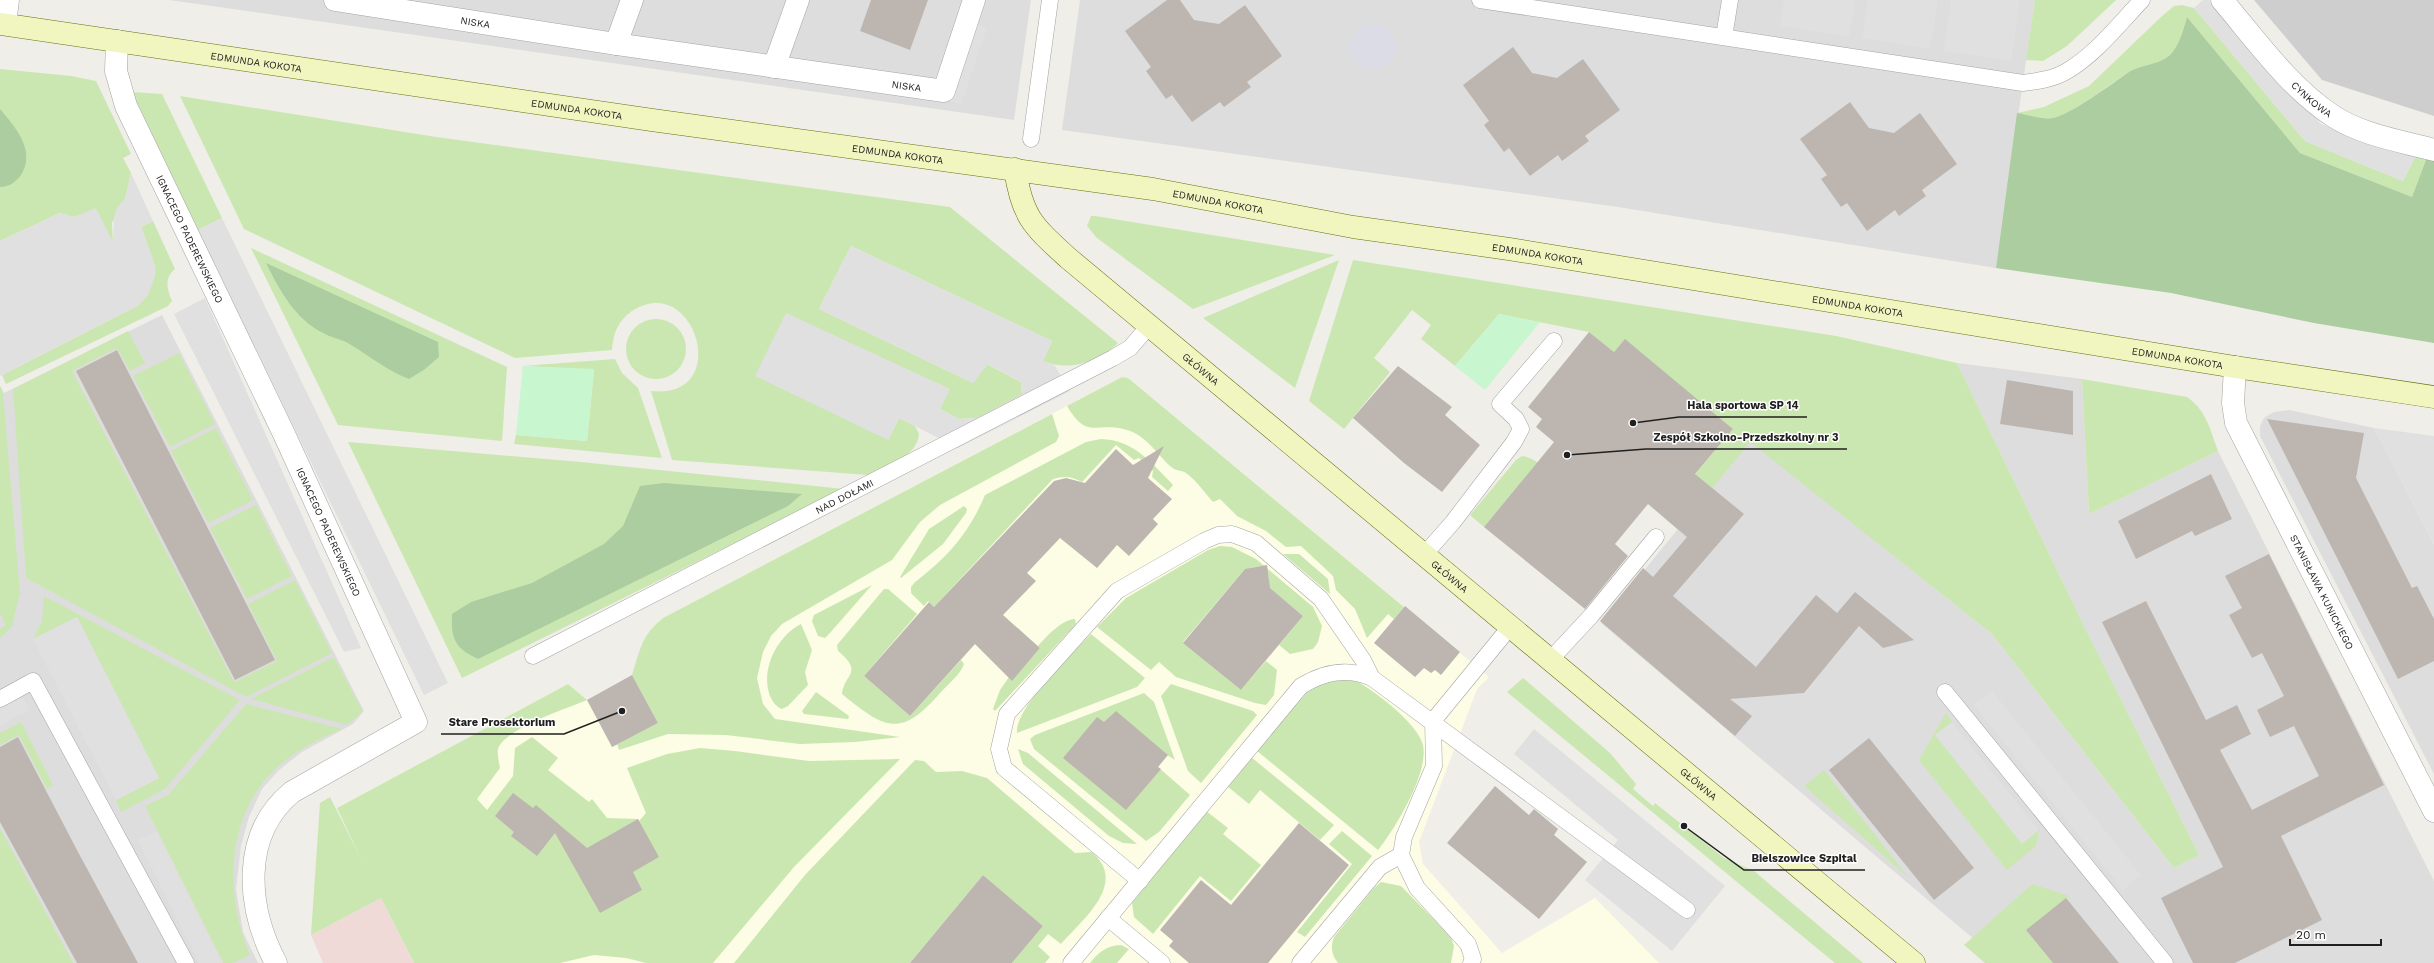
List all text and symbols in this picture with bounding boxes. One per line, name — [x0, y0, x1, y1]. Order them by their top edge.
street label: NISKA — [460, 15, 491, 30]
street label: EDMUNDA KOKOTA — [210, 50, 303, 74]
street label: NISKA — [891, 79, 923, 94]
street label: CYNKOWA — [2289, 79, 2334, 120]
street label: EDMUNDA KOKOTA — [530, 97, 624, 122]
street label: EDMUNDA KOKOTA — [851, 143, 944, 166]
street label: IGNACEGO PADEREWSKIEGO — [154, 173, 225, 305]
street label: EDMUNDA KOKOTA — [1172, 188, 1265, 216]
street label: EDMUNDA KOKOTA — [1491, 242, 1584, 267]
street label: EDMUNDA KOKOTA — [1811, 293, 1904, 319]
street label: EDMUNDA KOKOTA — [2131, 345, 2224, 371]
street label: GŁÓWNA — [1180, 351, 1221, 388]
callout: Hala sportowa SP 14 — [1679, 394, 1807, 417]
text: Hala sportowa SP 14 — [1687, 399, 1799, 412]
callout: Zespół Szkolno-Przedszkolny nr 3 — [1646, 426, 1847, 449]
text: Zespół Szkolno-Przedszkolny nr 3 — [1654, 431, 1839, 444]
street label: IGNACEGO PADEREWSKIEGO — [294, 466, 363, 598]
street label: NAD DOŁAMI — [814, 477, 875, 516]
street label: STANISŁAWA KUNICKIEGO — [2288, 533, 2356, 651]
street label: GŁÓWNA — [1429, 558, 1470, 595]
callout: Stare Prosektorium — [441, 711, 564, 734]
text: Stare Prosektorium — [449, 716, 555, 729]
street label: GŁÓWNA — [1678, 766, 1719, 803]
callout: Bielszowice Szpital — [1744, 847, 1865, 870]
text: Bielszowice Szpital — [1751, 852, 1857, 865]
scale bar — [2290, 921, 2381, 947]
text: 20 m — [2296, 928, 2326, 942]

